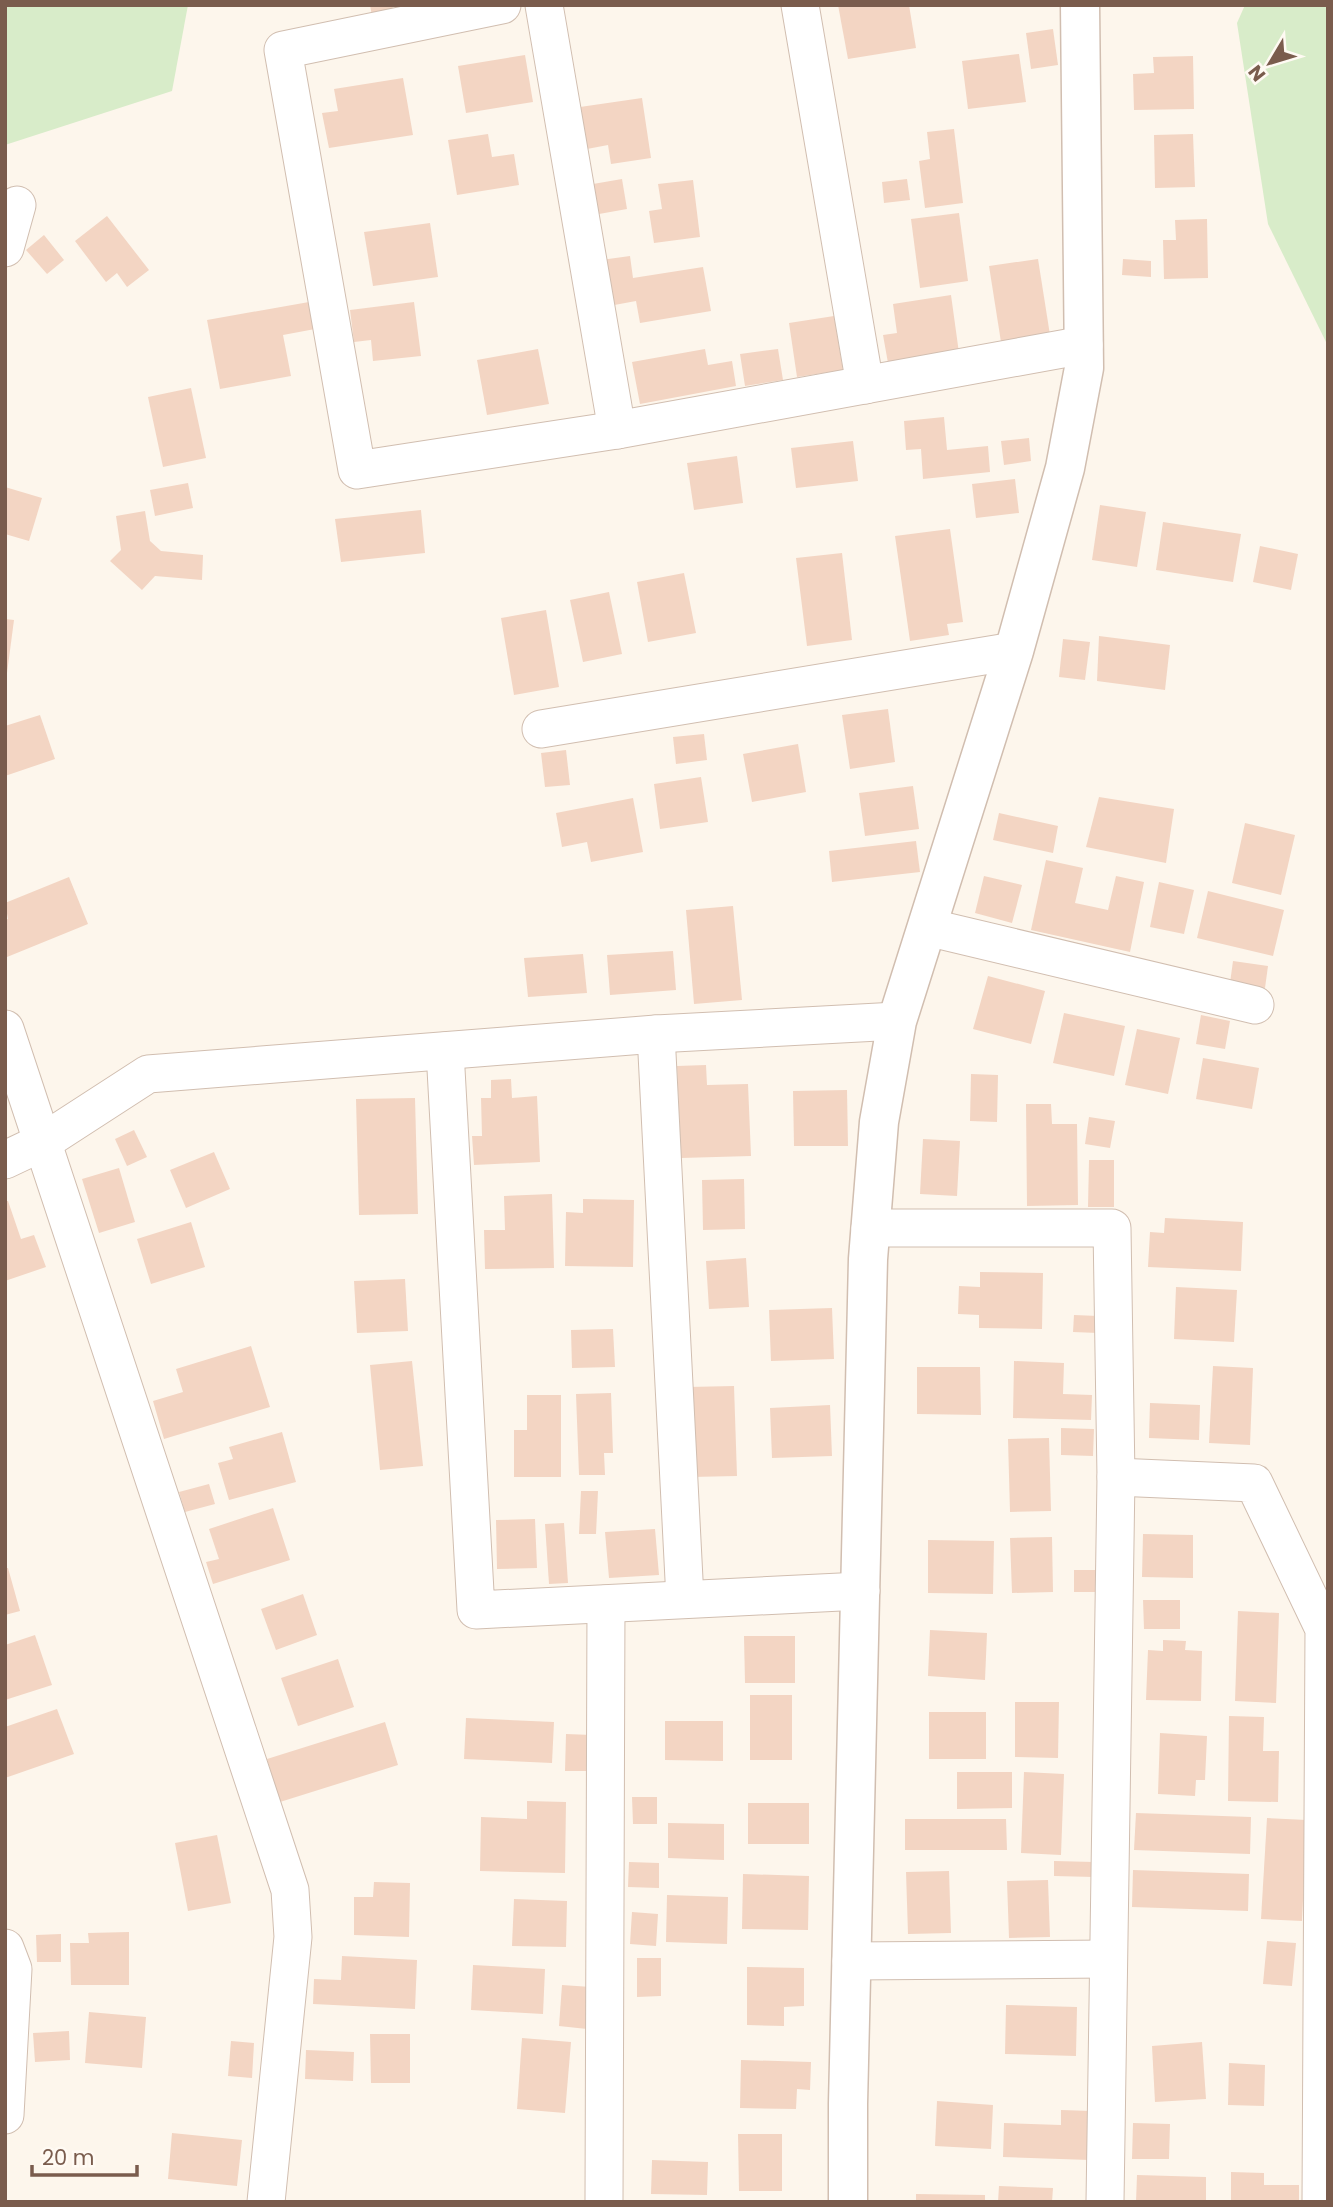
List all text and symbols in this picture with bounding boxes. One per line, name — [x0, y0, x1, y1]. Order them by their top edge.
north arrow — [1235, 28, 1305, 98]
text: N — [1242, 59, 1272, 87]
scale bar — [32, 2134, 136, 2178]
text: 20 m — [42, 2143, 95, 2172]

